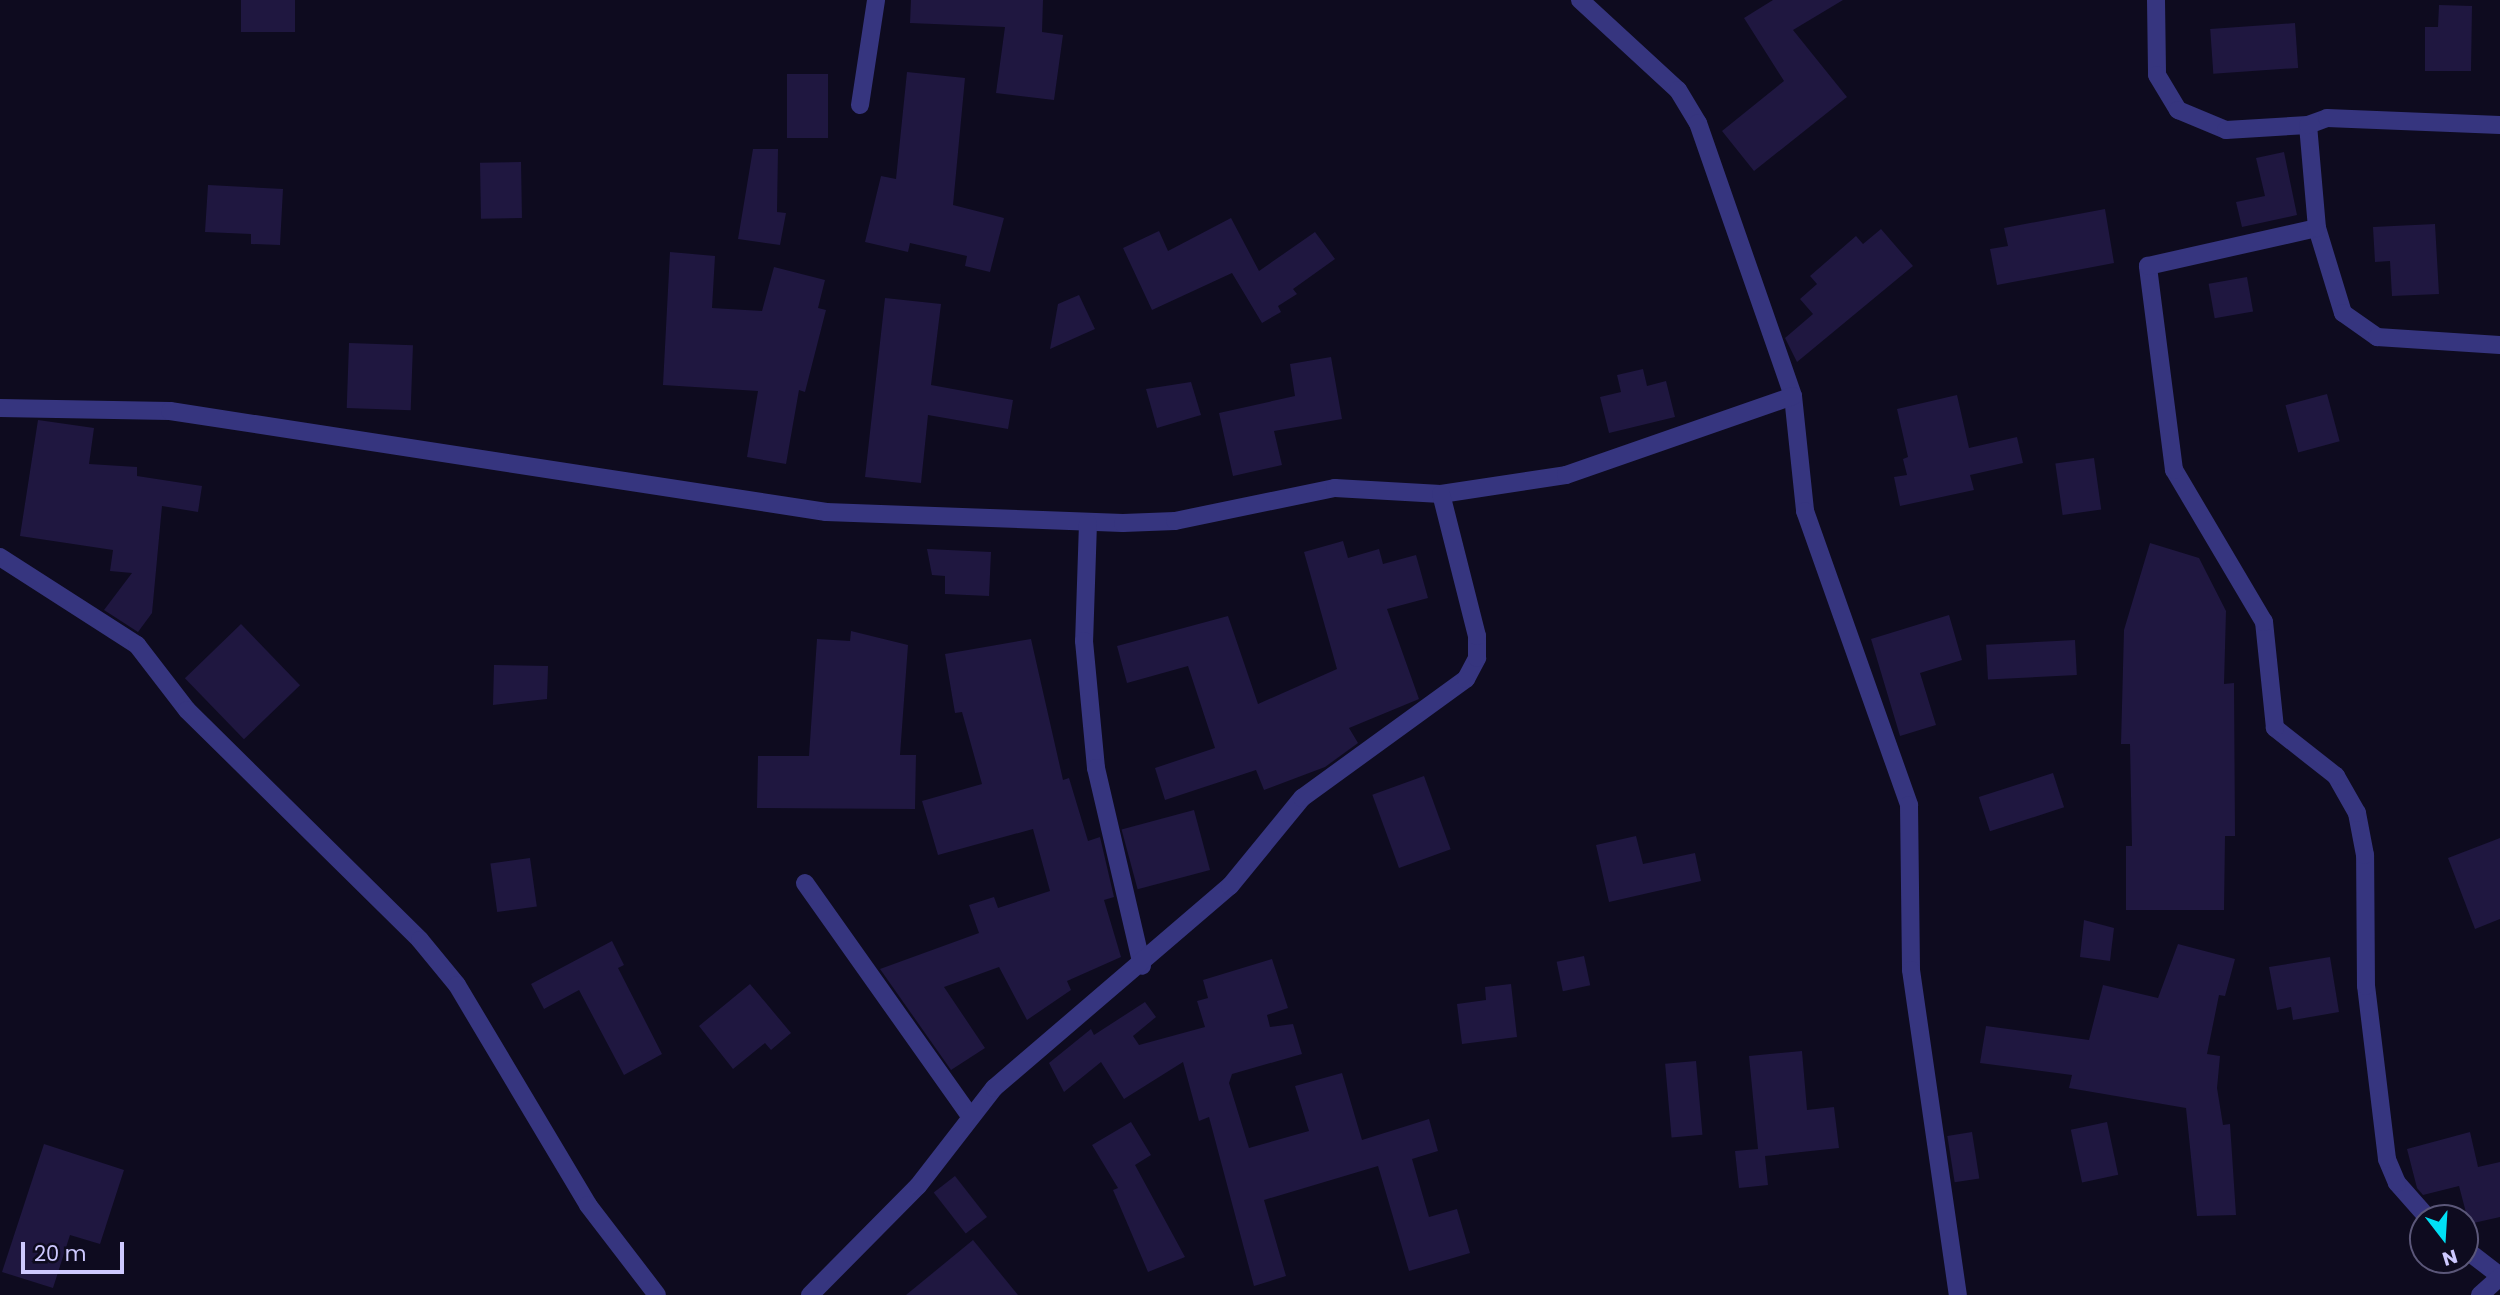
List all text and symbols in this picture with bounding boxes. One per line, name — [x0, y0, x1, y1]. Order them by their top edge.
north arrow — [2409, 1204, 2479, 1274]
scale bar — [24, 1228, 128, 1272]
text: 20 m — [34, 1239, 87, 1268]
text: N — [2439, 1243, 2460, 1273]

